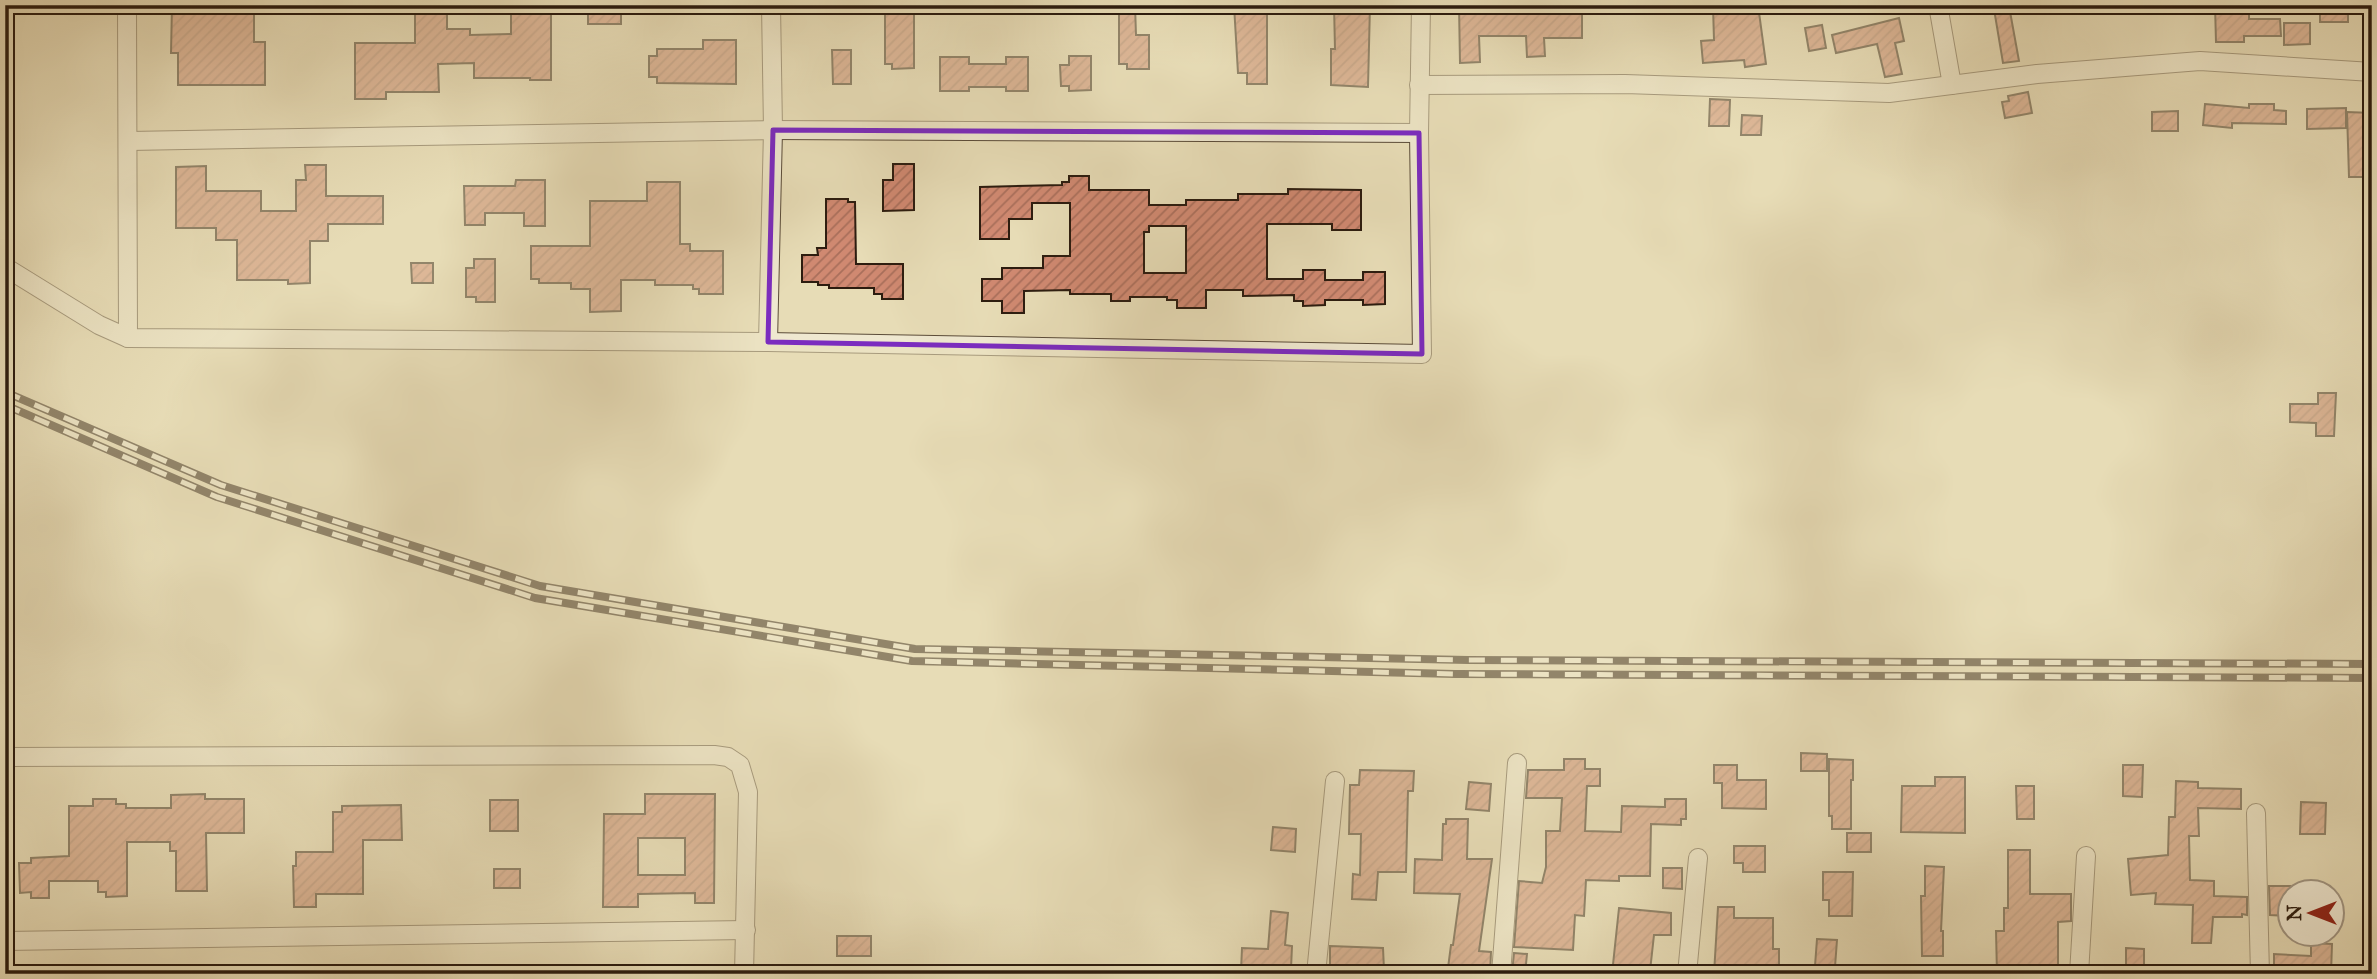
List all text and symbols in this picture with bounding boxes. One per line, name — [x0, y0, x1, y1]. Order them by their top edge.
north arrow — [2276, 878, 2346, 948]
text: N — [2283, 905, 2306, 921]

